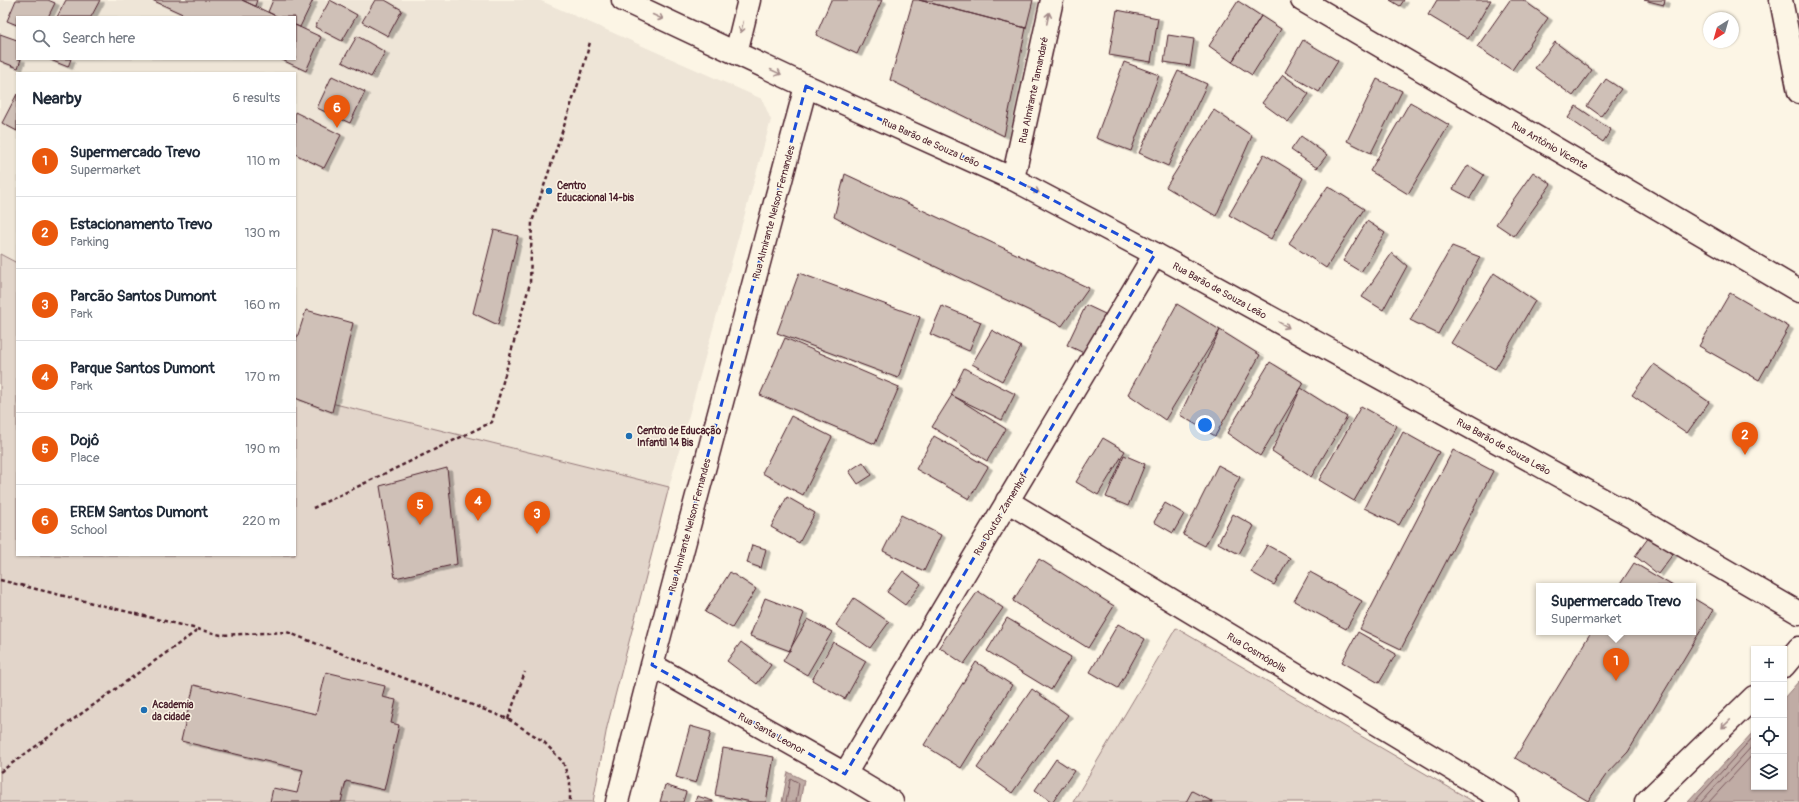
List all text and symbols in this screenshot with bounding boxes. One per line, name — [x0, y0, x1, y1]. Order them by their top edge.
one-way arrow — [1045, 12, 1053, 25]
north arrow — [1703, 12, 1739, 48]
one-way arrow — [652, 14, 664, 21]
search box — [16, 16, 296, 60]
one-way arrow — [738, 20, 746, 33]
icon: search — [30, 27, 52, 49]
text: Search here — [62, 29, 135, 48]
street label: Rua Almirante Tamandaré — [1017, 36, 1051, 145]
one-way arrow — [770, 69, 782, 76]
text: Nearby — [32, 88, 81, 109]
text: 6 results — [233, 90, 280, 106]
pin: 6 — [324, 95, 350, 128]
street label: Rua Barão de Souza Leão — [880, 116, 982, 170]
street label: Rua Antônio Vicente — [1509, 119, 1590, 173]
text: Supermercado Trevo — [70, 143, 200, 162]
street label: Rua Almirante Nelson Fernandes — [750, 144, 798, 280]
text: 1 — [42, 153, 48, 169]
text: 110 m — [247, 153, 280, 169]
text: Supermarket — [70, 162, 141, 178]
place label: Centro Educacional 14-bis — [557, 180, 635, 204]
marker: Centro Educacional 14-bis — [544, 186, 554, 196]
one-way arrow — [1028, 187, 1040, 195]
text: Estacionamento Trevo — [70, 215, 212, 234]
text: 2 — [41, 225, 49, 241]
text: 130 m — [244, 225, 280, 241]
text: Parking — [70, 234, 109, 250]
street label: Rua Barão de Souza Leão — [1170, 260, 1269, 322]
text: Parcão Santos Dumont — [70, 287, 216, 306]
text: 3 — [41, 297, 49, 313]
text: 160 m — [244, 297, 280, 313]
text: Park — [70, 306, 93, 322]
one-way arrow — [1278, 322, 1290, 330]
text: Parque Santos Dumont — [70, 359, 215, 378]
text: 4 — [41, 369, 49, 385]
text: 170 m — [245, 369, 280, 385]
text: Park — [70, 378, 93, 394]
your location — [1195, 415, 1215, 435]
street label: Rua Barão de Souza Leão — [1454, 416, 1553, 478]
pin: 2 — [1732, 422, 1758, 455]
place label: Centro de Educação Infantil 14 Bis — [637, 425, 722, 449]
text: Dojô — [70, 431, 99, 450]
marker: Centro de Educação Infantil 14 Bis — [624, 431, 634, 441]
text: 5 — [41, 441, 49, 457]
text: 190 m — [245, 441, 280, 457]
text: Place — [70, 450, 99, 466]
street label: Rua Almirante Nelson Fernandes — [666, 457, 714, 593]
street label: Rua Doutor Zamenhof — [971, 471, 1030, 558]
pin: 4 — [465, 488, 491, 521]
pin: 5 — [407, 492, 433, 525]
pin: 3 — [524, 501, 550, 534]
text: EREM Santos Dumont — [70, 503, 208, 522]
text: 6 — [41, 513, 49, 529]
text: 220 m — [242, 513, 280, 529]
text: School — [70, 522, 107, 538]
popup — [1536, 583, 1696, 635]
text: Supermercado Trevo — [1551, 592, 1681, 611]
text: Supermarket — [1551, 611, 1621, 627]
street label: Rua Cosmópolis — [1225, 631, 1289, 675]
map controls — [1751, 646, 1787, 790]
button: + — [1751, 646, 1787, 682]
pin: 1 — [1603, 648, 1629, 681]
button: − — [1751, 682, 1787, 718]
place label: Academia da cidade — [152, 699, 194, 723]
marker: Academia da cidade — [139, 705, 149, 715]
street label: Rua Santa Leonor — [736, 710, 808, 757]
button: locate — [1751, 718, 1787, 754]
one-way arrow — [1721, 720, 1731, 729]
button: layers — [1751, 754, 1787, 790]

